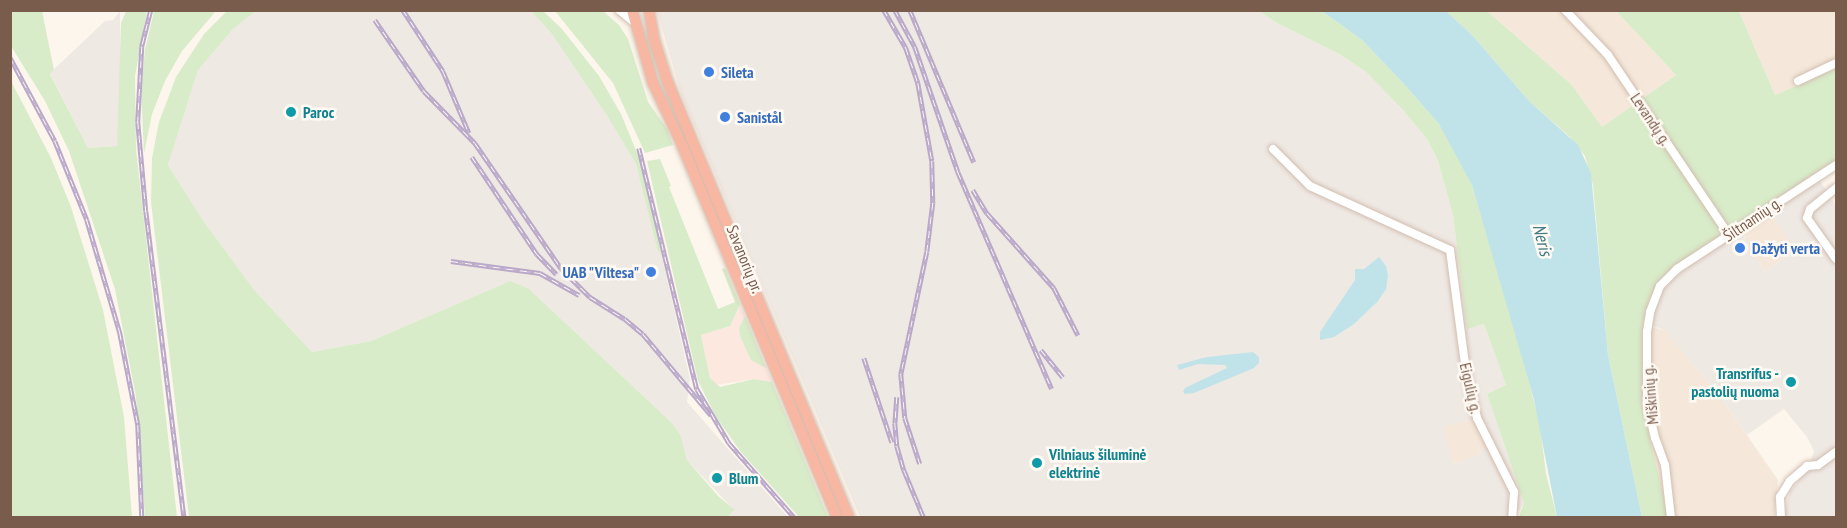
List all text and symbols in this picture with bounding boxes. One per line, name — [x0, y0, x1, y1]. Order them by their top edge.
place label: Sileta — [721, 62, 754, 82]
marker: Sileta — [702, 65, 716, 79]
street label: Levandų g. — [1627, 89, 1675, 149]
place label: Paroc — [303, 102, 334, 122]
marker: Paroc — [284, 105, 298, 119]
place label: Sanistål — [737, 107, 782, 127]
marker: Sanistål — [718, 110, 732, 124]
street label: Šiltnamių g. — [1719, 193, 1785, 245]
street label: Savanorių pr. — [723, 222, 767, 296]
water label: Neris — [1527, 222, 1557, 258]
place label: Dažyti verta — [1752, 238, 1820, 258]
marker: Dažyti verta — [1733, 241, 1747, 255]
place label: UAB "Viltesa" — [561, 262, 639, 282]
marker: UAB "Viltesa" — [644, 265, 658, 279]
street label: Eigulių g. — [1456, 361, 1486, 415]
place label: Transrifus - pastolių nuoma — [1691, 363, 1779, 401]
street label: Miškinių g. — [1638, 365, 1662, 425]
marker: Transrifus - pastolių nuoma — [1784, 375, 1798, 389]
place label: Vilniaus šiluminė elektrinė — [1049, 444, 1146, 482]
marker: Vilniaus šiluminė elektrinė — [1030, 456, 1044, 470]
place label: Blum — [729, 468, 758, 488]
marker: Blum — [710, 471, 724, 485]

